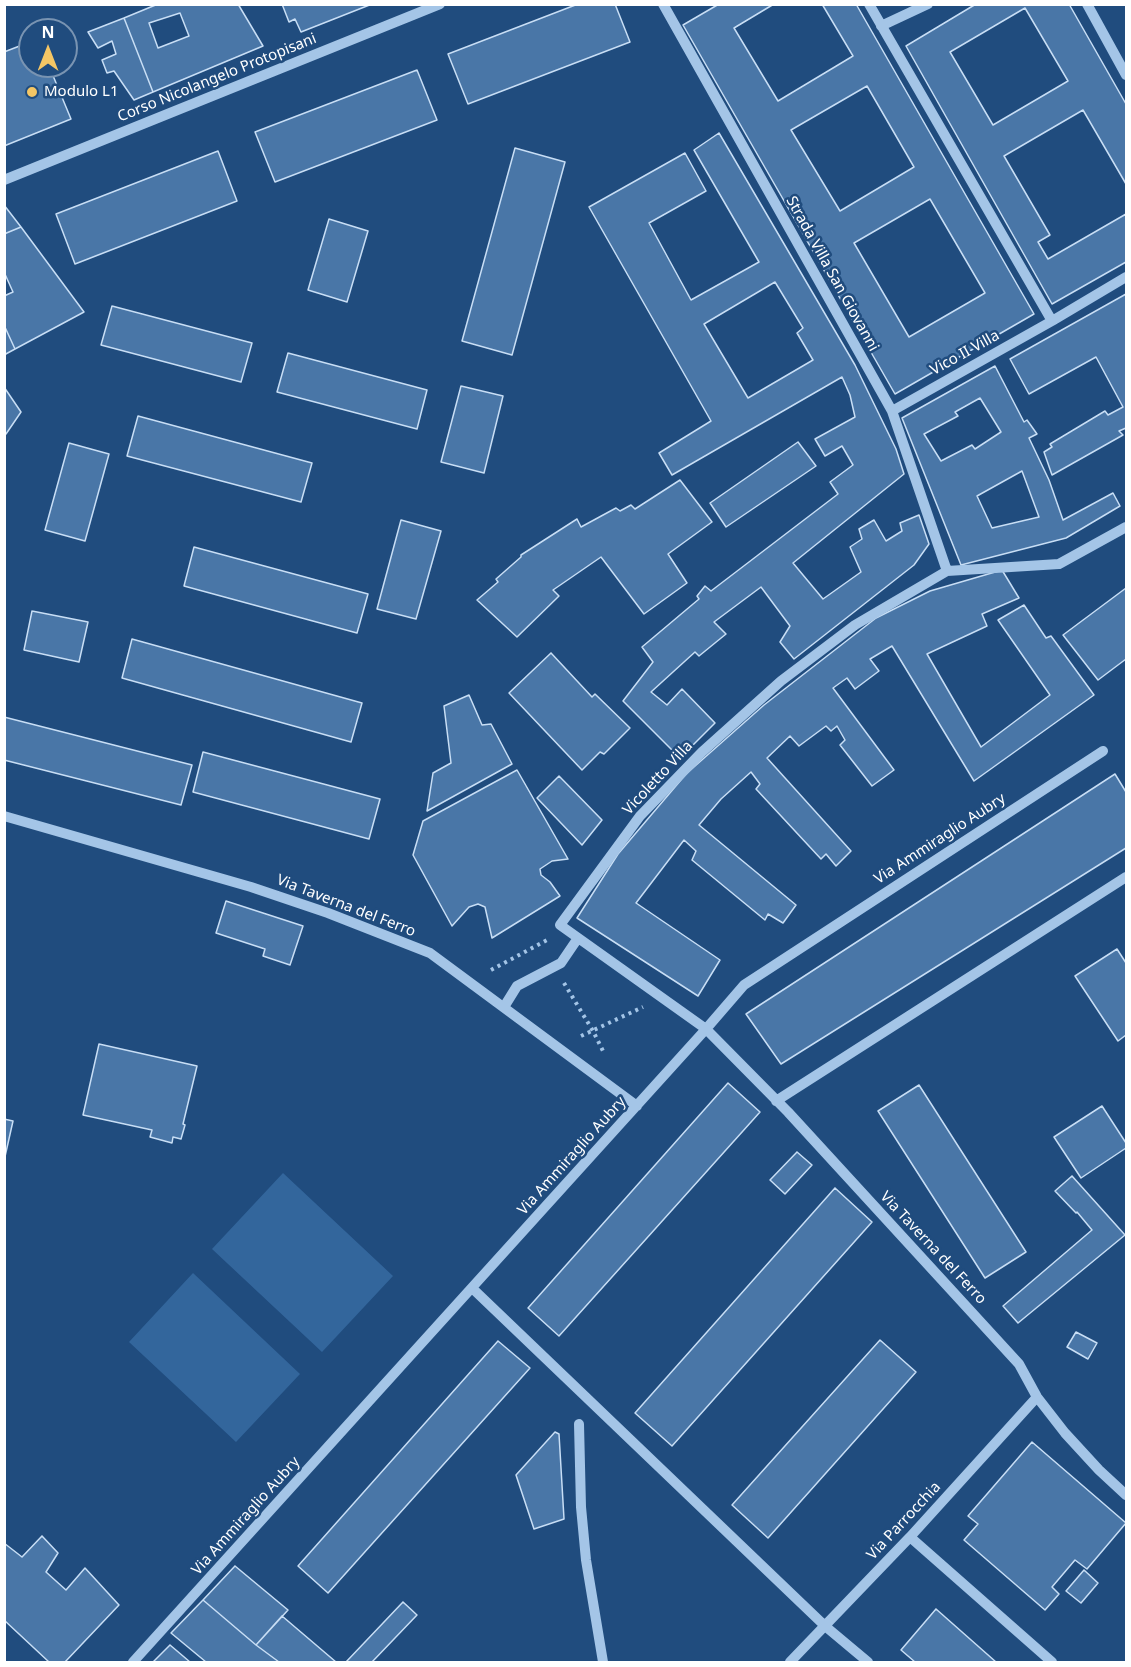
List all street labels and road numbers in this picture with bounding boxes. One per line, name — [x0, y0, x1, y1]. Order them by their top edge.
street label: Corso Nicolangelo Protopisani — [115, 30, 319, 126]
street label: Strada Villa San Giovanni — [782, 193, 882, 355]
street label: Vico II Villa — [927, 327, 1003, 379]
street label: Vicoletto Villa — [619, 737, 697, 819]
street label: Via Ammiraglio Aubry — [871, 790, 1009, 888]
street label: Via Taverna del Ferro — [274, 871, 418, 941]
street label: Via Ammiraglio Aubry — [514, 1093, 630, 1219]
street label: Via Taverna del Ferro — [876, 1188, 990, 1308]
street label: Via Ammiraglio Aubry — [188, 1453, 304, 1579]
street label: Via Parrocchia — [863, 1478, 945, 1564]

